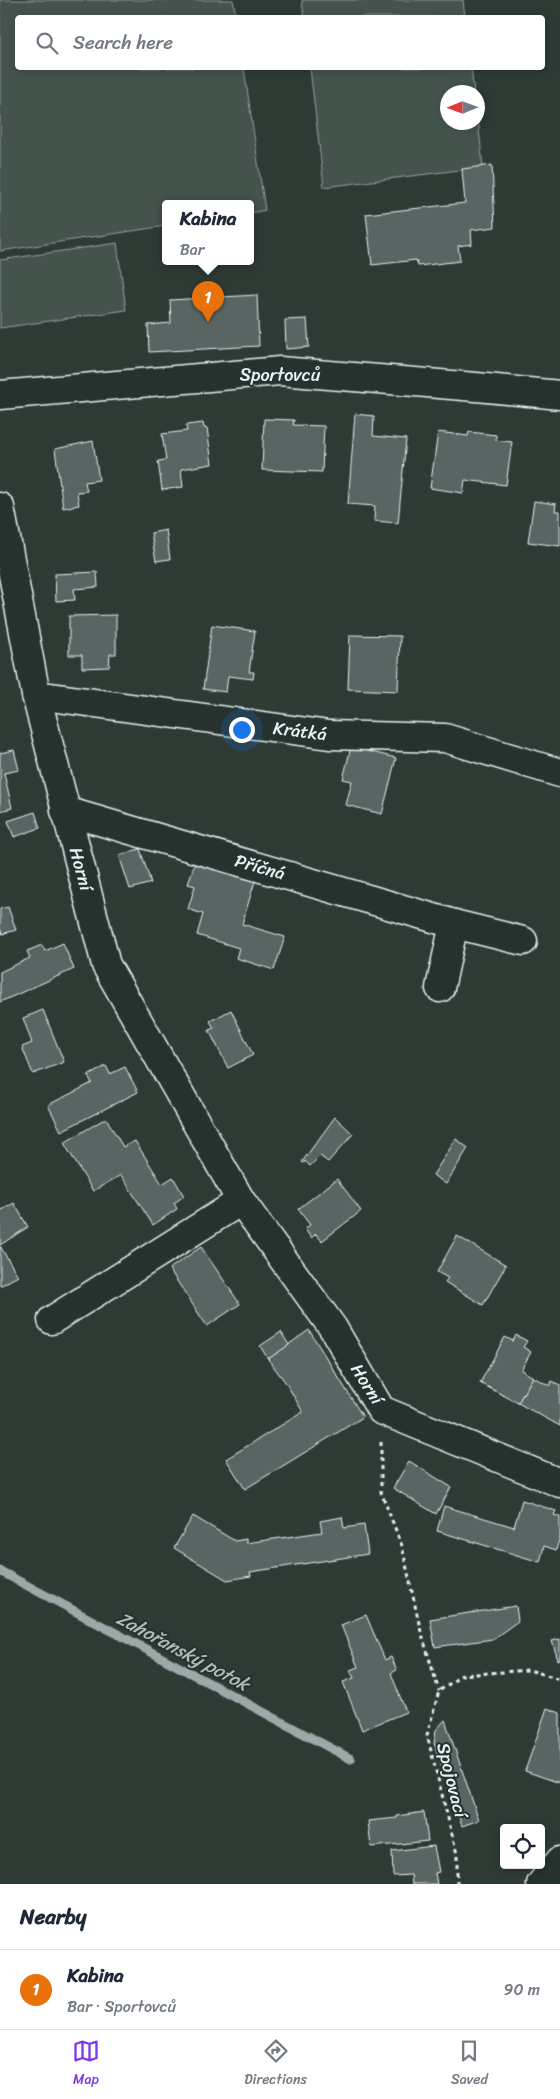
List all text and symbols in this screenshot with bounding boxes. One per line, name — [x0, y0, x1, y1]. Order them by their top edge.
search box — [15, 15, 545, 70]
text: Search here — [73, 26, 173, 59]
icon: search — [33, 29, 61, 57]
north arrow — [440, 85, 485, 130]
popup — [162, 200, 254, 265]
text: Kabina — [180, 202, 236, 235]
text: Bar — [180, 235, 204, 264]
pin: 1 — [192, 281, 224, 322]
street label: Sportovců — [240, 359, 321, 391]
street label: Krátká — [271, 712, 329, 750]
your location — [229, 717, 255, 743]
street label: Horní — [60, 844, 103, 896]
street label: Příčná — [231, 845, 289, 889]
street label: Horní — [342, 1357, 393, 1413]
water label: Zahořanský potok — [110, 1602, 258, 1701]
street label: Spojovací — [427, 1739, 477, 1823]
map controls — [500, 1824, 545, 1869]
button: locate — [500, 1824, 545, 1869]
text: Nearby — [20, 1898, 86, 1936]
text: Kabina — [67, 1959, 124, 1992]
text: 1 — [33, 1975, 39, 2004]
text: 90 m — [504, 1975, 540, 2004]
text: Bar · Sportovců — [67, 1992, 176, 2021]
tab: Map — [72, 2037, 100, 2092]
tab: Directions — [244, 2037, 307, 2092]
tab: Saved — [451, 2037, 488, 2092]

